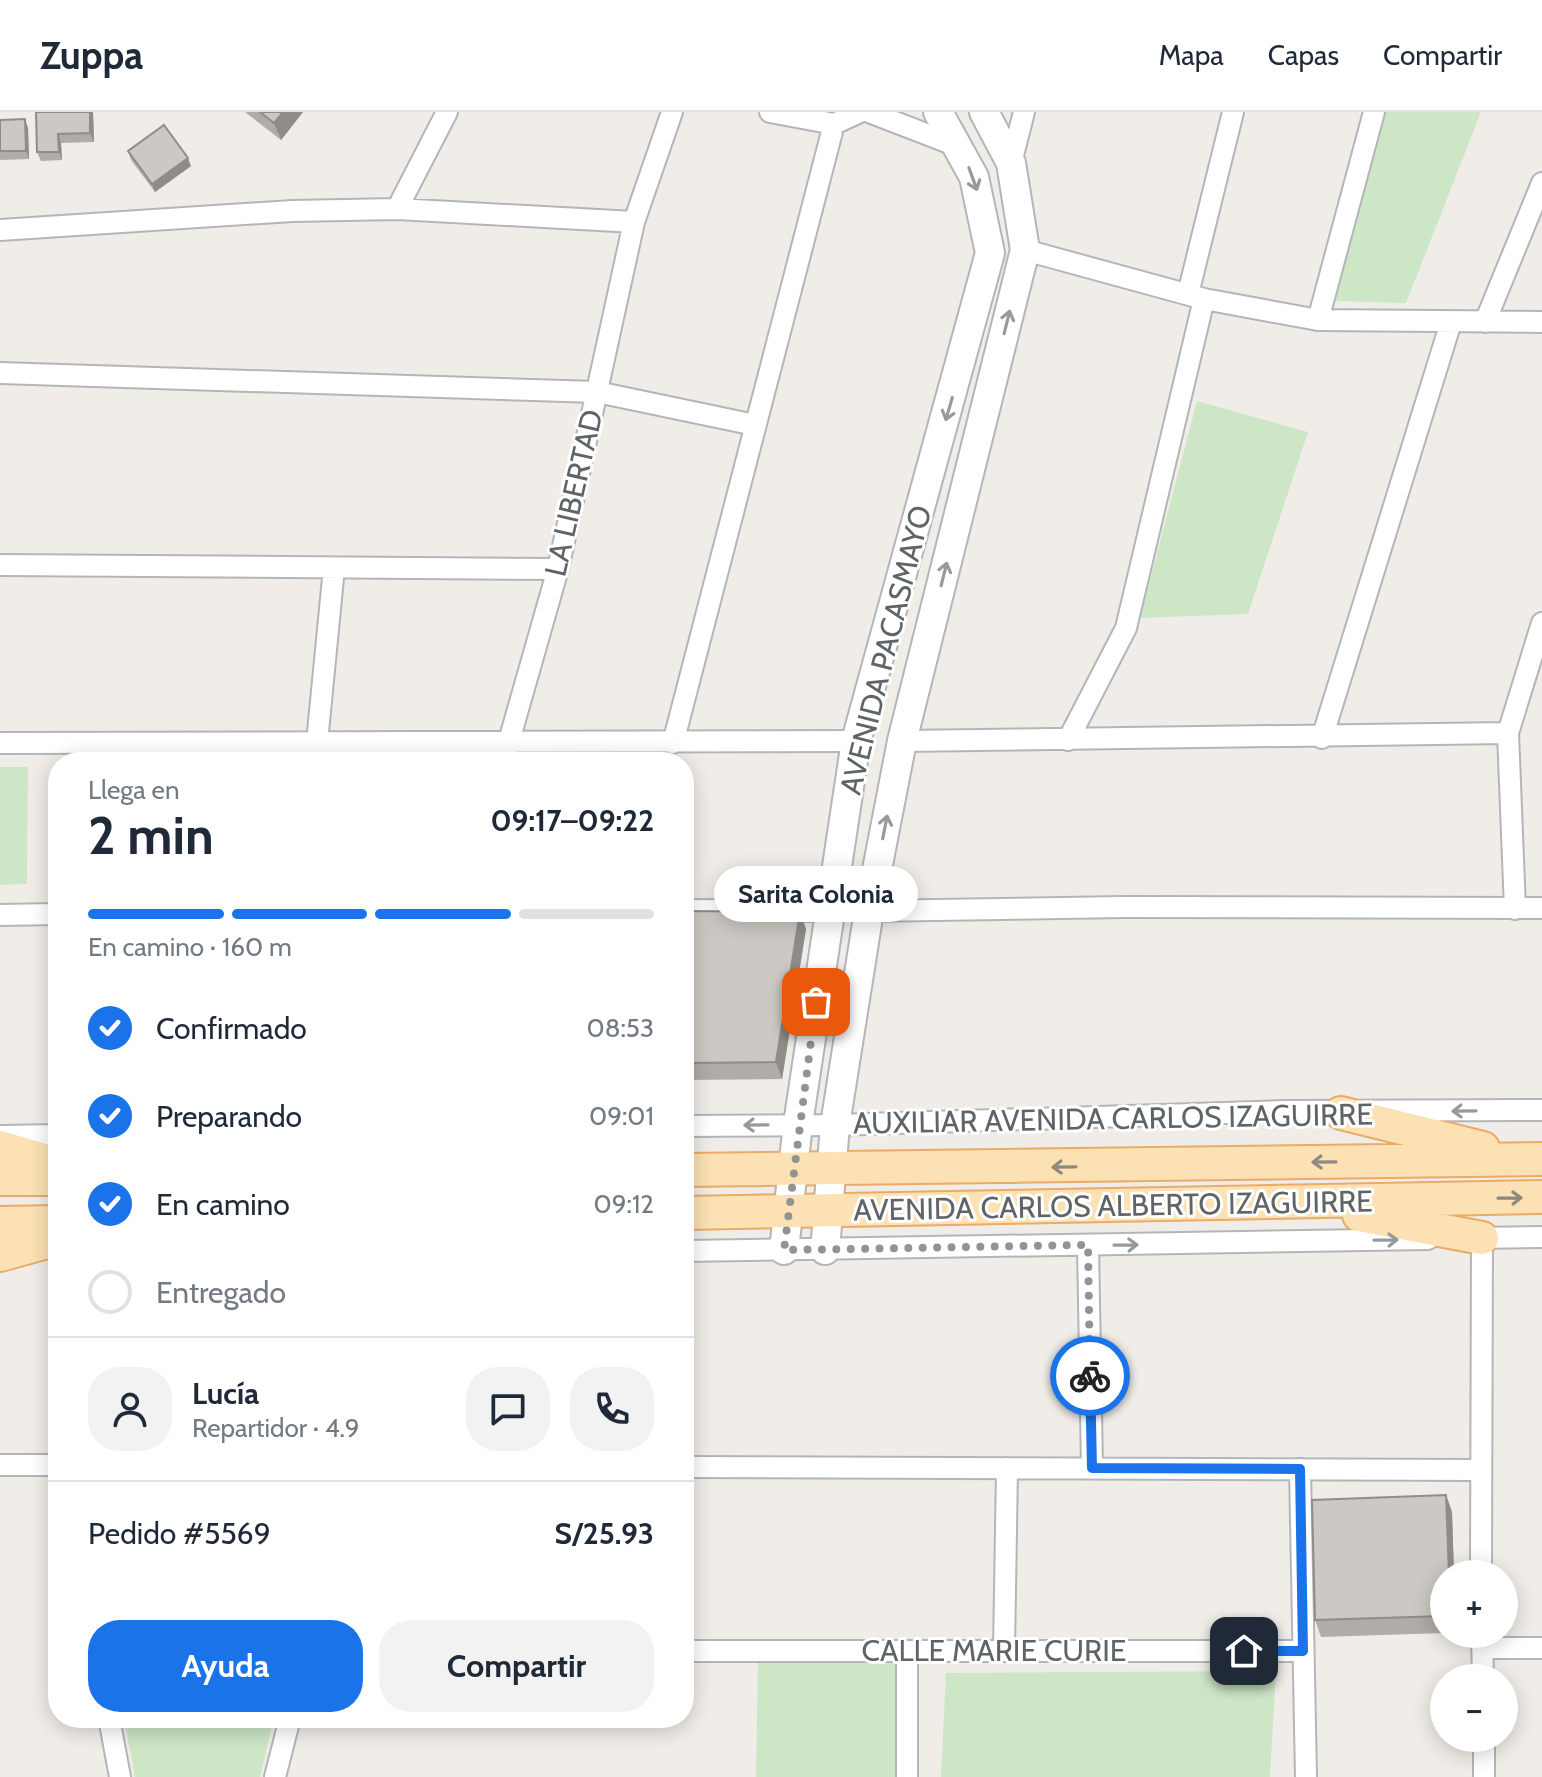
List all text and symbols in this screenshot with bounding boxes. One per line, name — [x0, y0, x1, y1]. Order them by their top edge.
text: Zuppa — [40, 32, 143, 79]
text: Mapa — [1159, 38, 1224, 72]
text: Capas — [1268, 38, 1339, 72]
text: Compartir — [1383, 38, 1502, 72]
one-way arrow — [966, 166, 981, 191]
one-way arrow — [1000, 310, 1015, 335]
one-way arrow — [941, 396, 956, 422]
street label: LA LIBERTAD — [536, 406, 611, 580]
street label: AVENIDA PACASMAYO — [832, 502, 939, 798]
one-way arrow — [937, 562, 952, 588]
text: Llega en — [88, 774, 179, 806]
text: 09:17–09:22 — [490, 802, 654, 839]
text: 2 min — [88, 804, 214, 867]
one-way arrow — [878, 815, 893, 841]
callout: Sarita Colonia — [714, 866, 918, 922]
text: Sarita Colonia — [738, 878, 894, 910]
text: En camino · 160 m — [88, 931, 292, 963]
pin — [782, 968, 850, 1036]
icon: bag — [794, 980, 838, 1024]
icon: check — [88, 1006, 132, 1050]
text: Confirmado — [156, 1010, 307, 1047]
text: 08:53 — [587, 1012, 654, 1044]
icon: check — [88, 1094, 132, 1138]
street label: AUXILIAR AVENIDA CARLOS IZAGUIRRE — [853, 1095, 1373, 1142]
text: Preparando — [156, 1098, 302, 1135]
text: 09:01 — [589, 1100, 654, 1132]
one-way arrow — [1451, 1103, 1478, 1119]
one-way arrow — [743, 1117, 770, 1133]
one-way arrow — [1311, 1154, 1338, 1170]
one-way arrow — [1051, 1159, 1078, 1174]
icon: check — [88, 1182, 132, 1226]
street label: AVENIDA CARLOS ALBERTO IZAGUIRRE — [853, 1182, 1373, 1229]
text: En camino — [156, 1186, 290, 1223]
text: 09:12 — [594, 1188, 654, 1220]
one-way arrow — [1496, 1190, 1523, 1206]
one-way arrow — [1372, 1232, 1399, 1248]
one-way arrow — [1112, 1237, 1139, 1252]
text: Entregado — [156, 1274, 286, 1311]
courier — [1050, 1336, 1130, 1416]
icon: bike — [1068, 1354, 1112, 1398]
button: person — [88, 1367, 172, 1451]
button: chat — [466, 1367, 550, 1451]
button: phone — [570, 1367, 654, 1451]
text: Lucía — [192, 1375, 259, 1412]
text: Repartidor · 4.9 — [192, 1412, 360, 1444]
text: Pedido #5569 — [88, 1515, 271, 1552]
text: S/25.93 — [555, 1515, 654, 1552]
map controls — [1430, 1560, 1518, 1752]
button: + — [1430, 1560, 1518, 1648]
pin — [1210, 1617, 1278, 1685]
button: Ayuda — [88, 1620, 363, 1712]
button: Compartir — [379, 1620, 654, 1712]
icon: home — [1222, 1629, 1266, 1673]
street label: CALLE MARIE CURIE — [862, 1632, 1126, 1669]
button: − — [1430, 1664, 1518, 1752]

